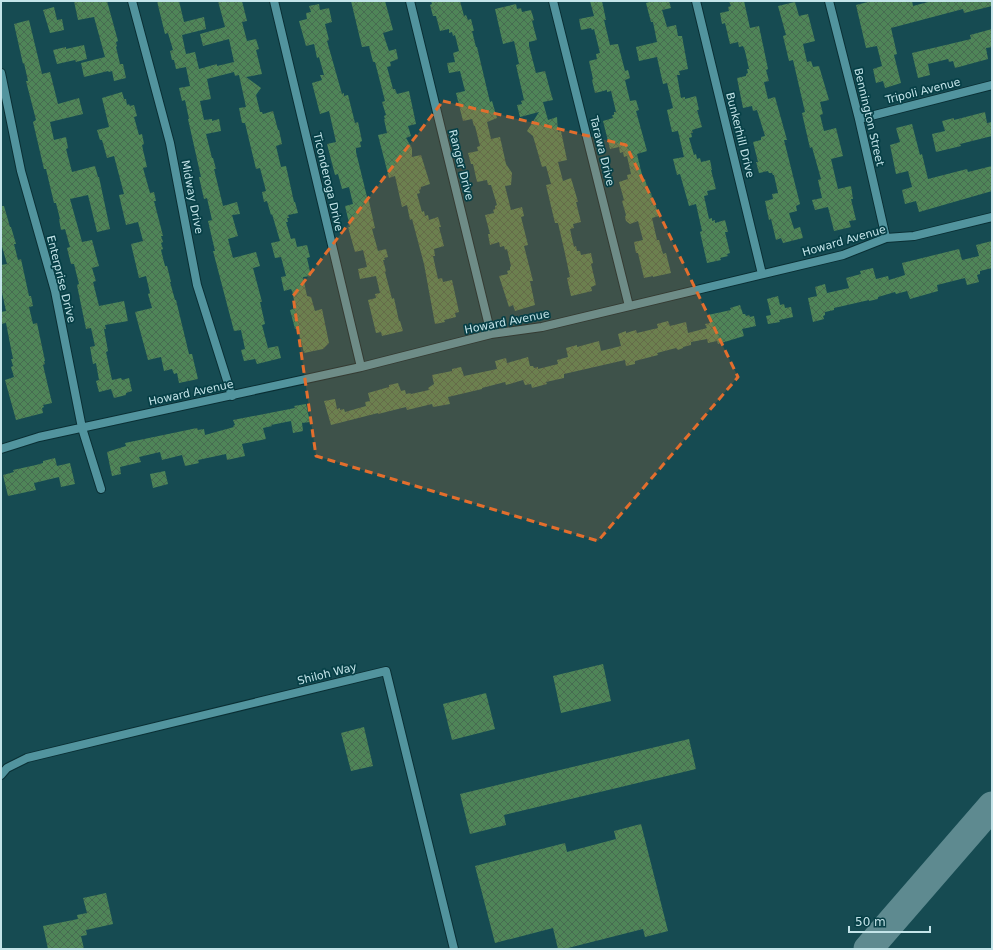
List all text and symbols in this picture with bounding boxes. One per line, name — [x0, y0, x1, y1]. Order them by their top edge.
street label: Bennington Street — [851, 67, 887, 168]
street label: Tripoli Avenue — [883, 75, 962, 107]
street label: Bunkerhill Drive — [723, 91, 757, 179]
street label: Tarawa Drive — [587, 114, 617, 187]
street label: Ranger Drive — [446, 128, 476, 202]
street label: Ticonderoga Drive — [310, 131, 346, 233]
street label: Midway Drive — [179, 159, 206, 235]
street label: Howard Avenue — [801, 223, 888, 259]
street label: Enterprise Drive — [44, 234, 78, 324]
street label: Howard Avenue — [463, 307, 551, 337]
street label: Howard Avenue — [147, 378, 235, 408]
street label: Shiloh Way — [296, 660, 358, 688]
scale bar — [849, 908, 930, 934]
text: 50 m — [855, 915, 886, 929]

